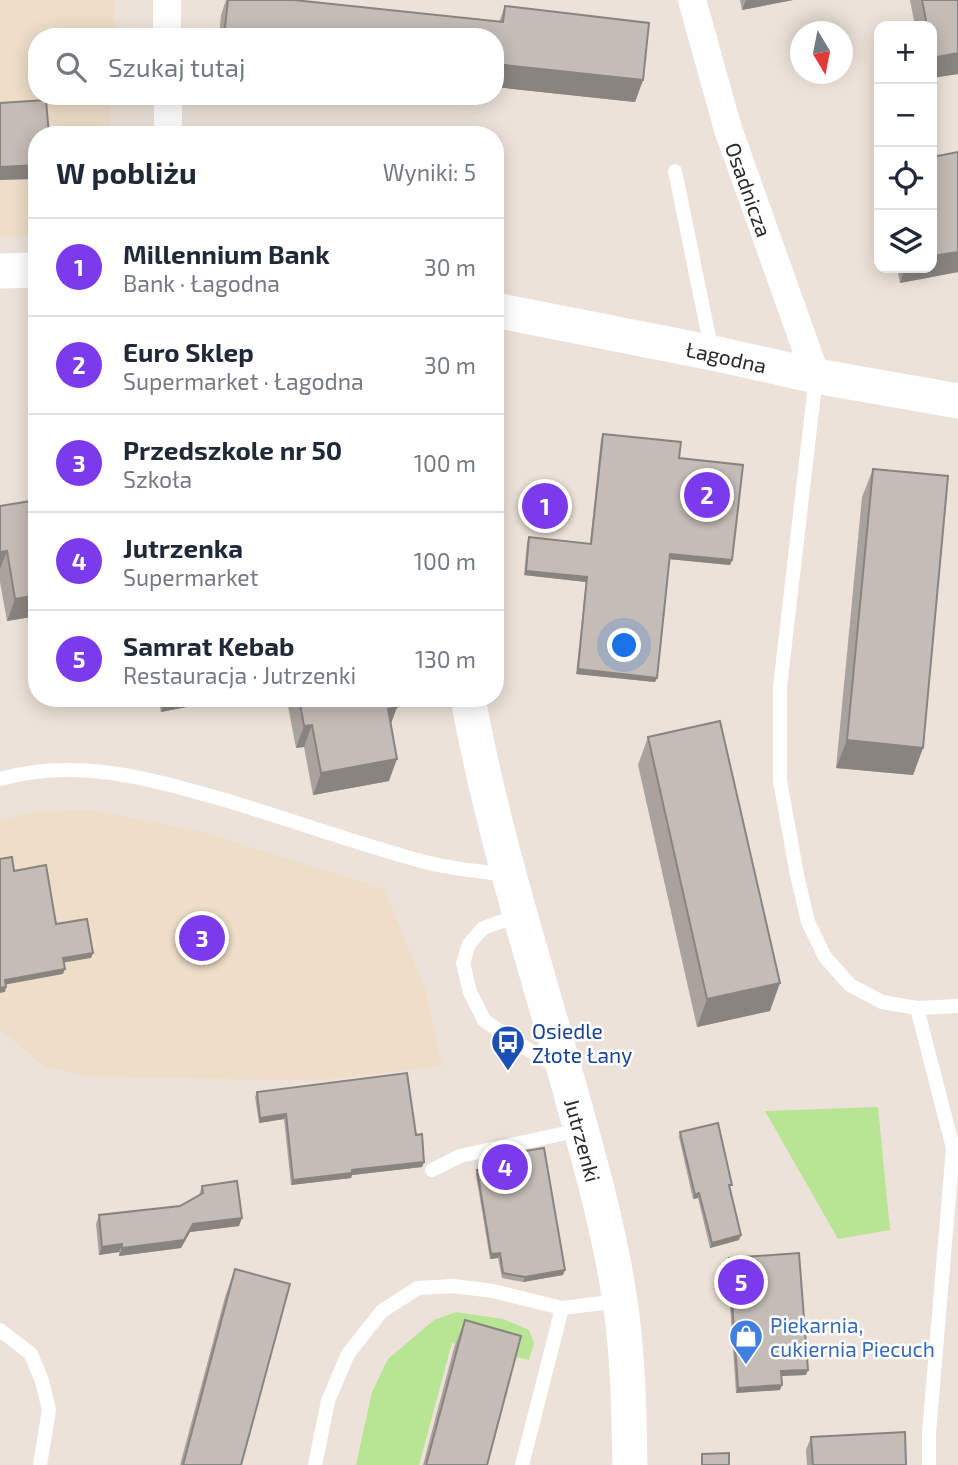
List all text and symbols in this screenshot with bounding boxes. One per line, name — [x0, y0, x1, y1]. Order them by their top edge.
north arrow — [790, 21, 853, 84]
map controls — [874, 21, 937, 273]
button: + — [874, 21, 937, 84]
search box — [28, 28, 504, 105]
icon: search — [52, 48, 90, 86]
text: Szukaj tutaj — [108, 51, 245, 82]
button: − — [874, 84, 937, 147]
street label: Osadnicza — [721, 139, 778, 240]
button: locate — [874, 147, 937, 210]
text: W pobliżu — [56, 154, 197, 190]
text: Wyniki: 5 — [383, 158, 476, 186]
button: layers — [874, 210, 937, 273]
text: Millennium Bank — [123, 238, 330, 269]
text: 1 — [74, 253, 84, 281]
text: 30 m — [424, 253, 476, 281]
text: Bank · Łagodna — [123, 269, 280, 297]
street label: Łagodna — [684, 335, 769, 377]
text: Euro Sklep — [123, 336, 254, 367]
text: 2 — [72, 351, 86, 379]
text: 30 m — [424, 351, 476, 379]
text: Supermarket · Łagodna — [123, 367, 364, 395]
text: Przedszkole nr 50 — [123, 434, 342, 465]
text: 3 — [72, 449, 86, 477]
text: 100 m — [414, 449, 476, 477]
text: Szkoła — [123, 465, 192, 493]
pin: 2 — [684, 469, 730, 521]
pin: 1 — [522, 480, 568, 532]
text: Jutrzenka — [123, 532, 243, 563]
text: 4 — [72, 547, 86, 575]
text: 100 m — [414, 547, 476, 575]
text: Supermarket — [123, 563, 258, 591]
your location — [607, 628, 641, 662]
text: Samrat Kebab — [123, 630, 295, 661]
text: 5 — [73, 645, 85, 673]
text: 130 m — [415, 645, 476, 673]
text: Restauracja · Jutrzenki — [123, 661, 356, 689]
pin: 3 — [179, 912, 225, 964]
place label: Osiedle Złote Łany — [532, 1018, 632, 1067]
bus stop icon: Osiedle Złote Łany — [489, 1023, 527, 1072]
street label: Jutrzenki — [560, 1095, 607, 1184]
pin: 4 — [482, 1141, 528, 1193]
pin: 5 — [718, 1256, 764, 1308]
place label: Piekarnia, cukiernia Piecuch — [770, 1312, 935, 1361]
shop icon: Piekarnia, cukiernia Piecuch — [727, 1317, 765, 1366]

